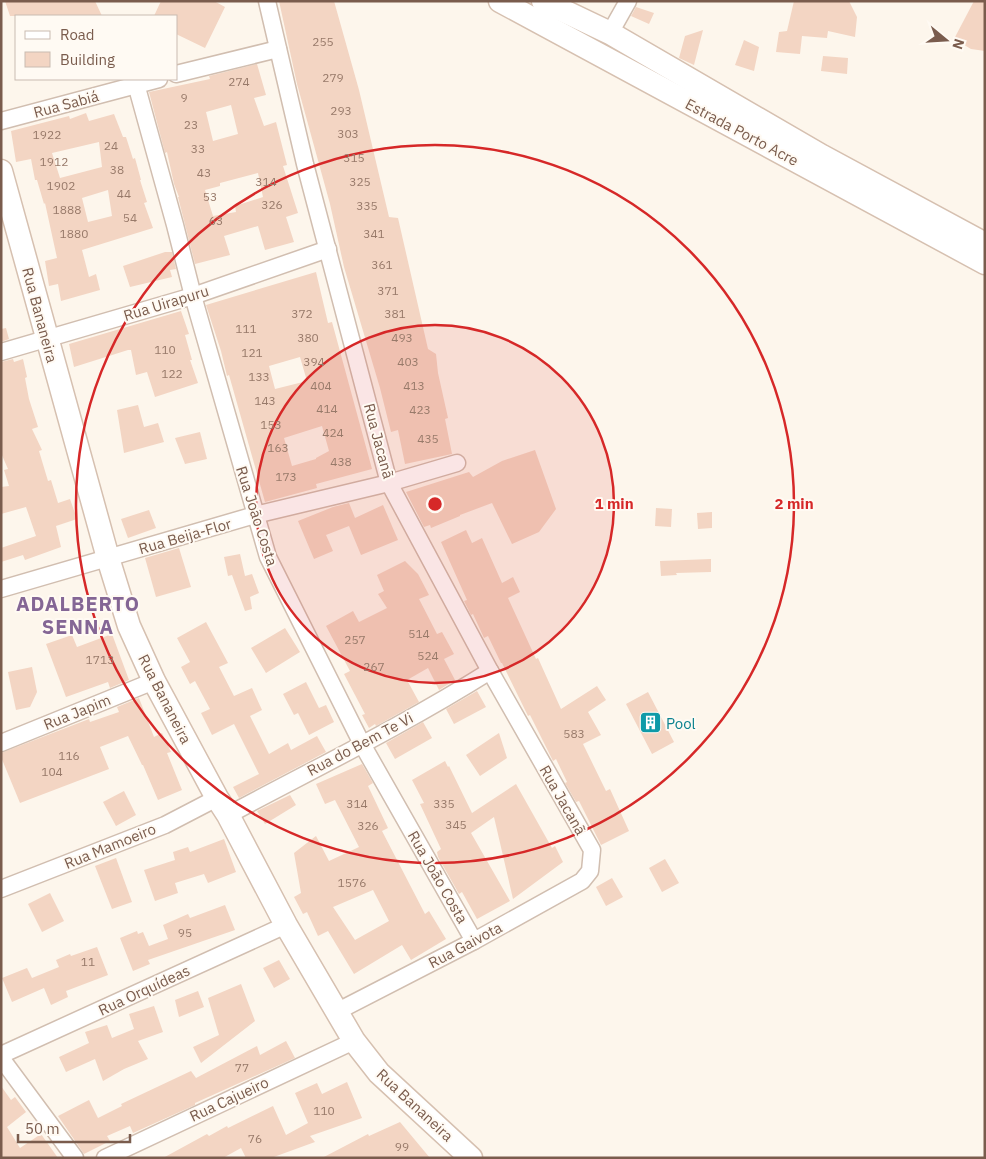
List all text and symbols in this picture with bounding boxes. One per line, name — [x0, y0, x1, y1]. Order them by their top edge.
legend — [15, 15, 178, 80]
north arrow — [921, 15, 971, 65]
text: Road — [60, 25, 95, 44]
house number: 255 — [312, 34, 334, 49]
text: N — [948, 36, 968, 52]
text: Building — [60, 50, 115, 69]
house number: 279 — [322, 70, 344, 85]
house number: 274 — [228, 74, 250, 89]
street label: Rua Sabiá — [31, 86, 101, 122]
house number: 9 — [180, 90, 188, 105]
street label: Estrada Porto Acre — [682, 94, 802, 170]
house number: 293 — [330, 103, 352, 118]
house number: 23 — [184, 117, 198, 132]
house number: 303 — [337, 126, 359, 141]
house number: 1922 — [33, 127, 61, 142]
house number: 24 — [104, 138, 118, 153]
house number: 33 — [191, 141, 205, 156]
house number: 315 — [343, 150, 365, 165]
house number: 1912 — [40, 154, 68, 169]
house number: 38 — [110, 162, 124, 177]
house number: 43 — [197, 165, 211, 180]
house number: 314 — [255, 174, 277, 189]
house number: 325 — [349, 174, 371, 189]
house number: 1902 — [47, 178, 75, 193]
house number: 44 — [117, 186, 131, 201]
house number: 53 — [203, 189, 217, 204]
house number: 326 — [261, 197, 283, 212]
house number: 335 — [356, 198, 378, 213]
house number: 1888 — [53, 202, 81, 217]
house number: 54 — [123, 210, 137, 225]
house number: 63 — [209, 213, 223, 228]
house number: 1880 — [60, 226, 88, 241]
house number: 341 — [363, 226, 385, 241]
house number: 361 — [371, 257, 393, 272]
street label: Rua Bananeira — [18, 265, 62, 365]
street label: Rua Uirapuru — [121, 281, 211, 325]
house number: 371 — [377, 283, 399, 298]
house number: 372 — [291, 306, 313, 321]
house number: 381 — [384, 306, 406, 321]
house number: 111 — [235, 321, 257, 336]
house number: 380 — [297, 330, 319, 345]
house number: 493 — [391, 330, 413, 345]
house number: 110 — [154, 342, 176, 357]
house number: 121 — [241, 345, 263, 360]
house number: 394 — [303, 354, 325, 369]
house number: 403 — [397, 354, 419, 369]
house number: 122 — [161, 366, 183, 381]
house number: 133 — [248, 369, 270, 384]
house number: 404 — [310, 378, 332, 393]
house number: 413 — [403, 378, 425, 393]
house number: 143 — [254, 393, 276, 408]
house number: 414 — [316, 401, 338, 416]
street label: Rua Jacanã — [360, 401, 398, 481]
house number: 423 — [409, 402, 431, 417]
house number: 153 — [260, 417, 282, 432]
house number: 424 — [322, 425, 344, 440]
house number: 435 — [417, 431, 439, 446]
house number: 163 — [267, 440, 289, 455]
house number: 438 — [330, 454, 352, 469]
street label: Rua João Costa — [232, 464, 282, 568]
house number: 173 — [275, 469, 297, 484]
text: 1 min — [594, 494, 634, 513]
text: 2 min — [774, 494, 814, 513]
centre of rings — [426, 495, 444, 513]
street label: Rua Beija-Flor — [136, 514, 234, 558]
district label: ADALBERTO SENNA — [16, 590, 140, 640]
house number: 514 — [408, 626, 430, 641]
house number: 257 — [344, 632, 366, 647]
house number: 524 — [417, 648, 439, 663]
street label: Rua Bananeira — [134, 651, 196, 747]
house number: 1713 — [86, 652, 114, 667]
house number: 267 — [363, 659, 385, 674]
street label: Rua Japim — [41, 690, 113, 734]
street label: Rua do Bem Te Vi — [304, 708, 416, 780]
building icon: Pool — [638, 711, 662, 735]
place label: Pool — [666, 714, 696, 733]
house number: 583 — [563, 726, 585, 741]
house number: 116 — [58, 748, 80, 763]
street label: Rua Jacanã — [535, 762, 591, 838]
house number: 104 — [41, 764, 63, 779]
house number: 314 — [346, 796, 368, 811]
house number: 335 — [433, 796, 455, 811]
house number: 345 — [445, 817, 467, 832]
house number: 326 — [357, 818, 379, 833]
street label: Rua Mamoeiro — [61, 819, 159, 873]
street label: Rua João Costa — [404, 827, 472, 927]
house number: 1576 — [338, 875, 366, 890]
street label: Rua Gaivota — [425, 918, 505, 972]
house number: 95 — [178, 925, 192, 940]
house number: 11 — [81, 954, 95, 969]
street label: Rua Orquídeas — [95, 960, 193, 1020]
house number: 77 — [235, 1060, 249, 1075]
street label: Rua Bananeira — [373, 1065, 457, 1145]
street label: Rua Cajueiro — [186, 1072, 272, 1126]
house number: 110 — [313, 1103, 335, 1118]
scale bar — [18, 1112, 130, 1144]
text: 50 m — [25, 1119, 60, 1138]
house number: 76 — [248, 1131, 262, 1146]
house number: 99 — [395, 1139, 409, 1154]

